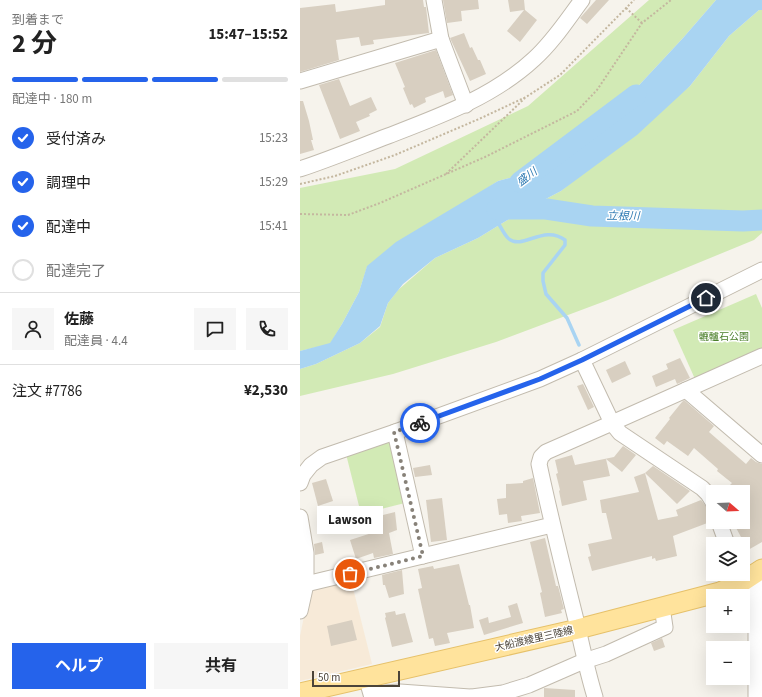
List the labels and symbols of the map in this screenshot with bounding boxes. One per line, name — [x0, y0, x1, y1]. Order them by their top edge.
water label: 盛川 — [514, 164, 541, 190]
water label: 立根川 — [606, 208, 641, 224]
pin — [689, 281, 723, 315]
park label: 轆轤石公園 — [699, 330, 749, 344]
courier — [400, 403, 440, 443]
north arrow — [706, 485, 750, 529]
callout: Lawson — [317, 506, 383, 534]
pin — [333, 557, 367, 591]
street label: 大船渡綾里三陸線 — [493, 623, 575, 655]
scale bar — [312, 669, 400, 688]

